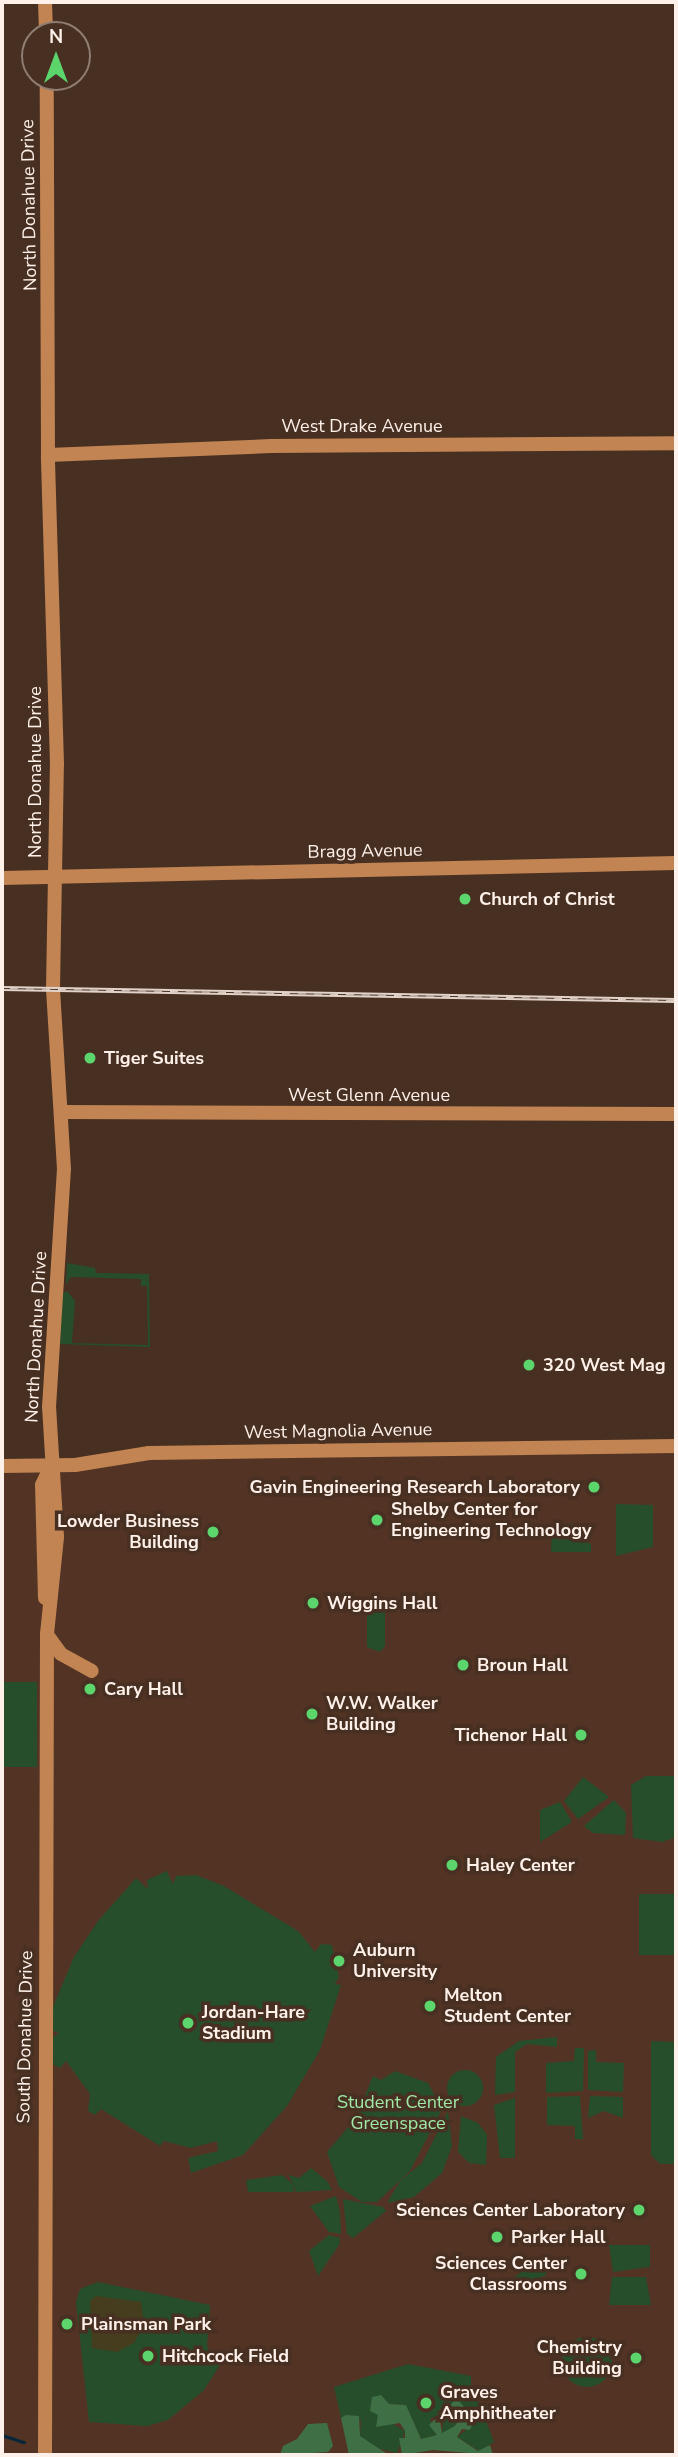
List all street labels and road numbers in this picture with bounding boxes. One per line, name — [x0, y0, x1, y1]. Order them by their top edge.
street label: North Donahue Drive — [17, 119, 41, 291]
street label: West Drake Avenue — [281, 415, 443, 437]
street label: North Donahue Drive — [24, 686, 46, 858]
street label: Bragg Avenue — [307, 839, 423, 863]
street label: West Glenn Avenue — [288, 1084, 450, 1106]
street label: North Donahue Drive — [21, 1251, 51, 1423]
street label: West Magnolia Avenue — [244, 1419, 432, 1443]
street label: South Donahue Drive — [13, 1950, 37, 2124]

